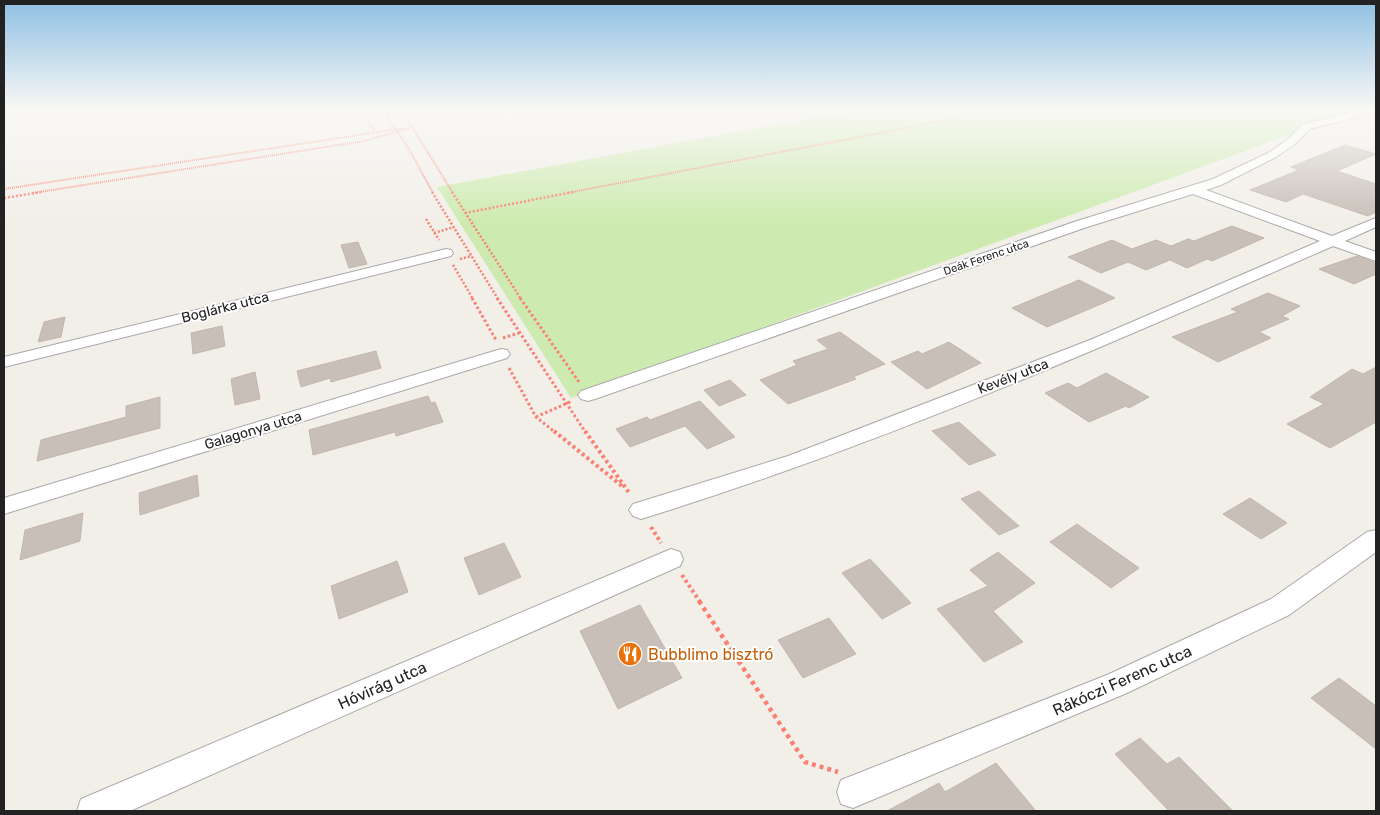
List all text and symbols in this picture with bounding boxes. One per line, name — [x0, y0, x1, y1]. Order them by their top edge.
street label: Deák Ferenc utca — [942, 237, 1030, 278]
street label: Boglárka utca — [179, 288, 271, 327]
street label: Kevély utca — [975, 355, 1051, 398]
street label: Galagonya utca — [202, 408, 304, 453]
restaurant icon: Bubblimo bisztró — [617, 641, 643, 667]
street label: Rákóczi Ferenc utca — [1050, 641, 1195, 720]
place label: Bubblimo bisztró — [648, 645, 774, 664]
street label: Hóvirág utca — [335, 657, 429, 713]

